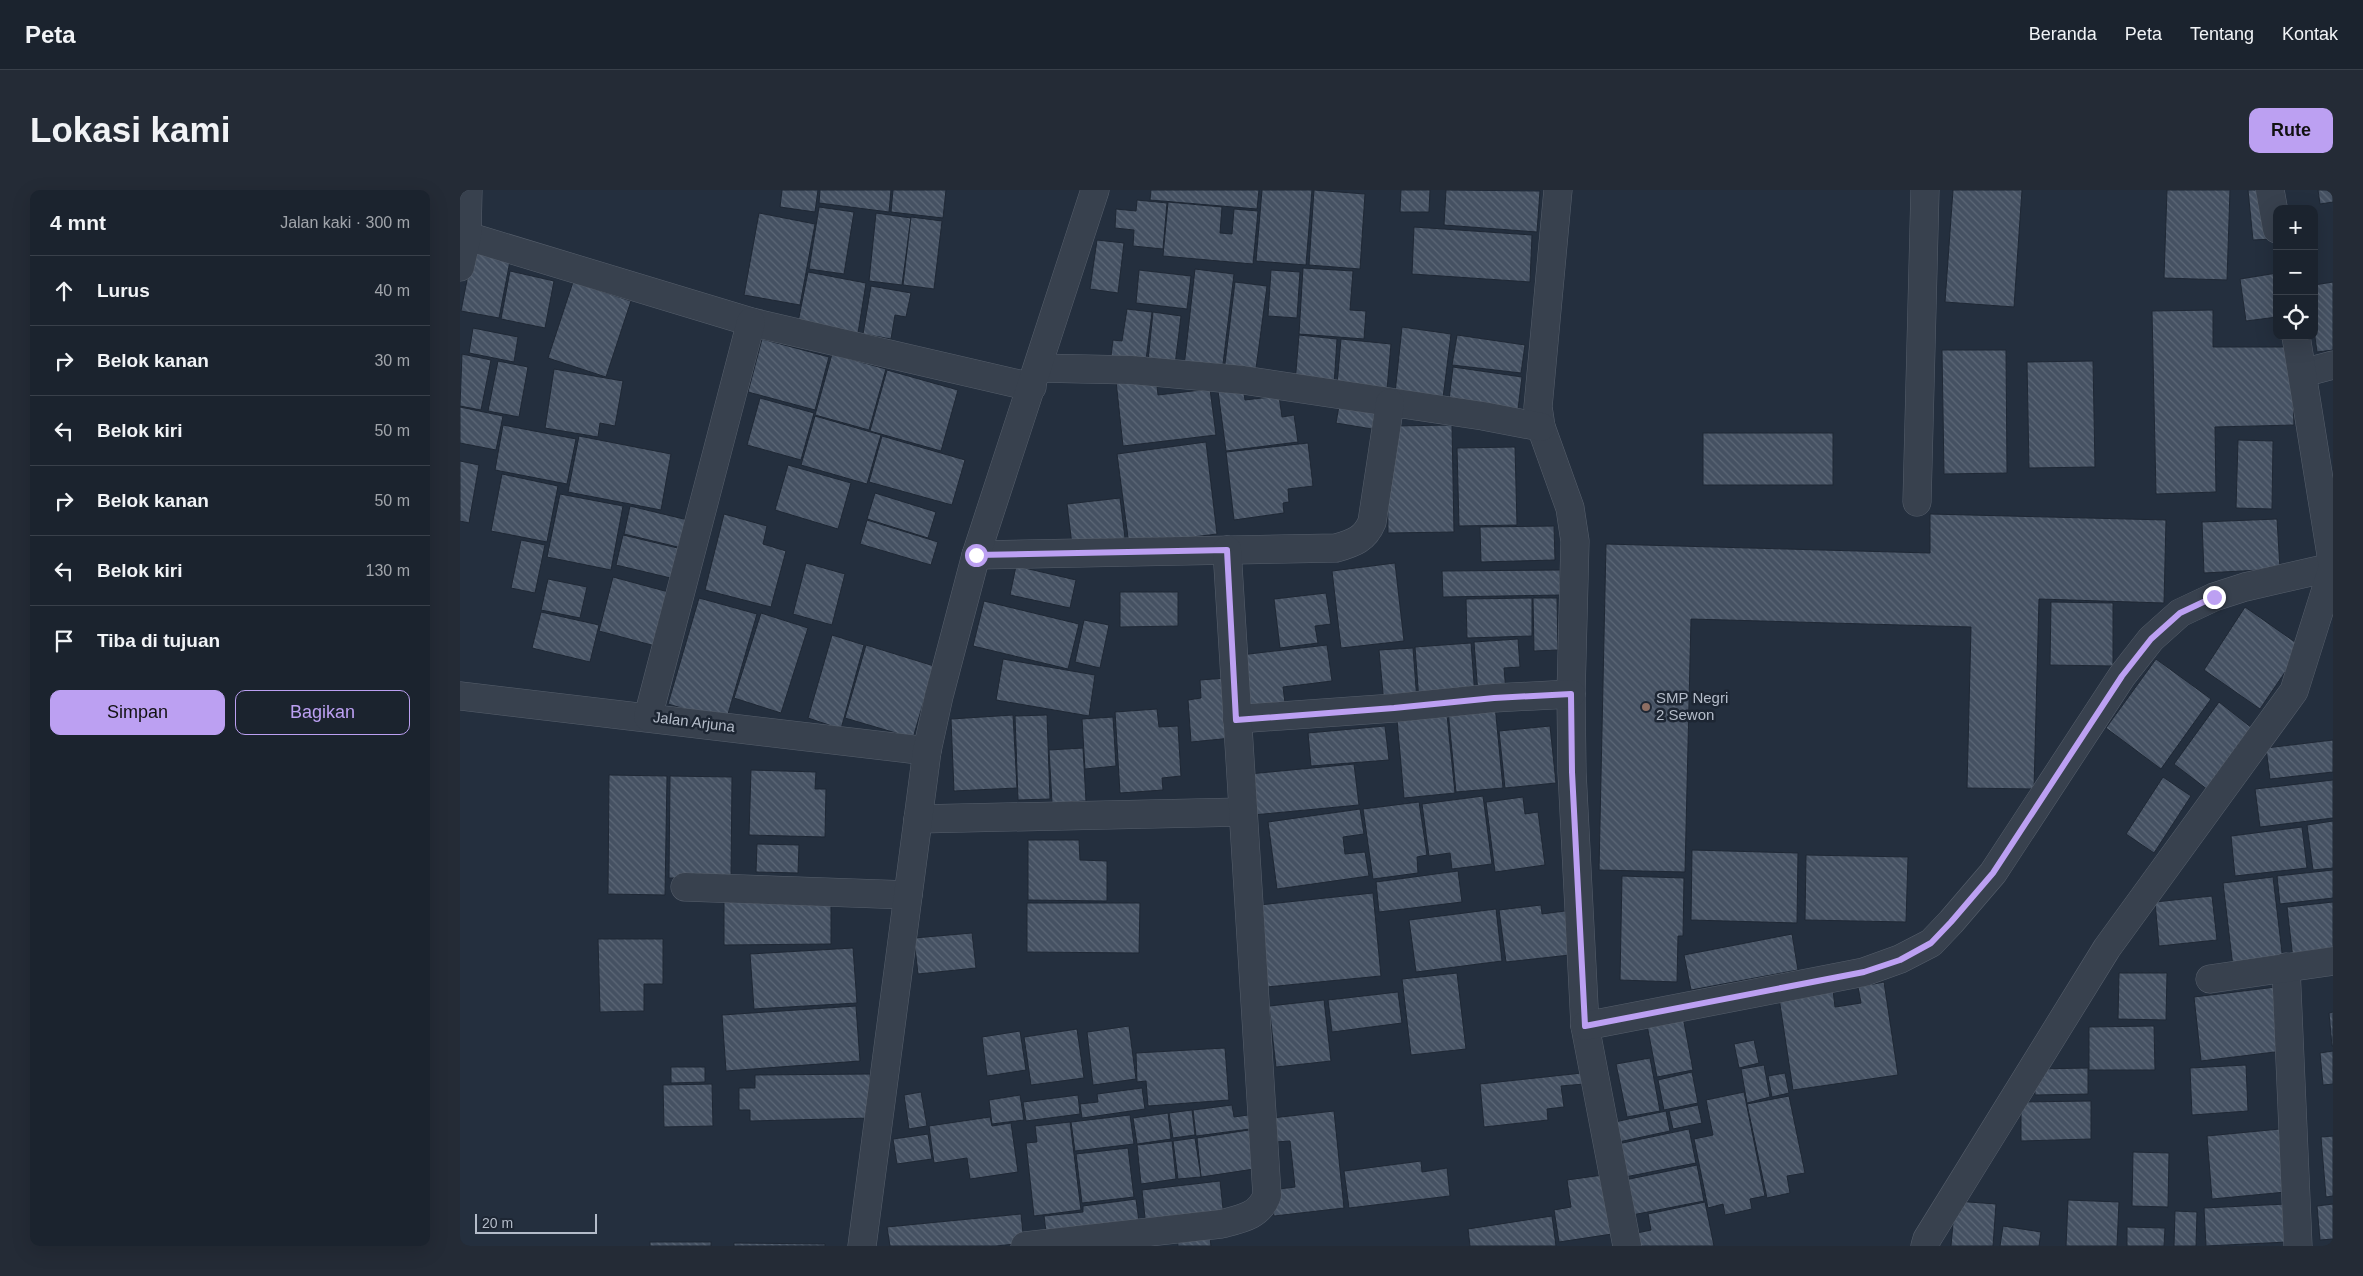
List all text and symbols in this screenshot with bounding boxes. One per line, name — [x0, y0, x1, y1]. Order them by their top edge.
text: Peta — [25, 21, 76, 48]
text: Beranda — [2029, 24, 2097, 44]
text: Peta — [2125, 24, 2162, 44]
text: Tentang — [2190, 24, 2254, 44]
text: Kontak — [2282, 24, 2338, 44]
button: Rute — [2249, 108, 2333, 153]
text: Lokasi kami — [30, 110, 230, 149]
map controls — [2273, 205, 2318, 340]
button: + — [2273, 205, 2318, 250]
text: 4 mnt — [50, 211, 106, 234]
text: Jalan kaki · 300 m — [280, 214, 410, 231]
button: − — [2273, 250, 2318, 295]
icon: ahead — [50, 277, 78, 305]
text: Lurus — [97, 280, 150, 301]
text: 40 m — [374, 282, 410, 299]
button: locate — [2273, 295, 2318, 340]
icon: right — [50, 347, 78, 375]
text: Belok kanan — [97, 350, 209, 371]
text: 30 m — [374, 352, 410, 369]
icon: left — [50, 417, 78, 445]
text: Belok kiri — [97, 420, 183, 441]
text: 50 m — [374, 422, 410, 439]
icon: right — [50, 487, 78, 515]
text: Belok kanan — [97, 490, 209, 511]
text: 50 m — [374, 492, 410, 509]
route start — [965, 544, 988, 567]
icon: left — [50, 557, 78, 585]
text: Belok kiri — [97, 560, 183, 581]
text: 130 m — [366, 562, 410, 579]
route end — [2203, 586, 2226, 609]
icon: arrive — [50, 627, 78, 655]
text: Tiba di tujuan — [97, 630, 220, 651]
place label: SMP Negri 2 Sewon — [1656, 689, 1728, 723]
button: Simpan — [50, 690, 225, 735]
button: Bagikan — [235, 690, 410, 735]
marker: SMP Negri 2 Sewon — [1640, 701, 1652, 713]
street label: Jalan Arjuna — [652, 708, 737, 735]
scale bar — [475, 1211, 598, 1234]
text: 20 m — [482, 1215, 513, 1231]

